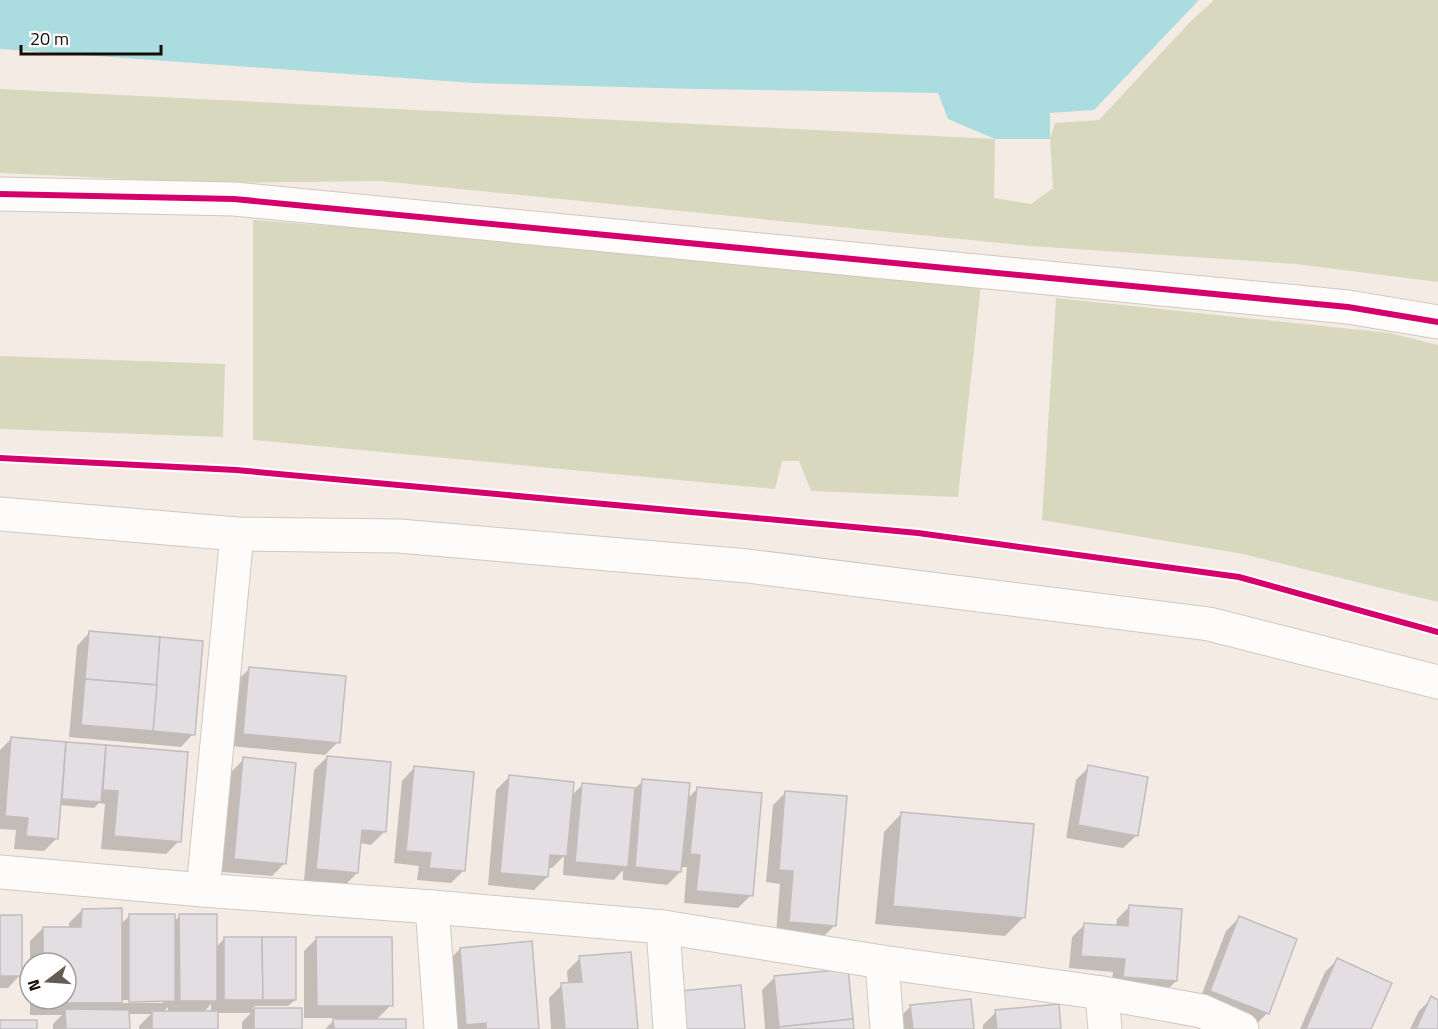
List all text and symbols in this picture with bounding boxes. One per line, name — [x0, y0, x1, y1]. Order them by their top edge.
scale bar — [21, 18, 160, 56]
text: 20 m — [30, 25, 69, 52]
north arrow — [18, 951, 78, 1011]
text: N — [21, 977, 47, 994]

